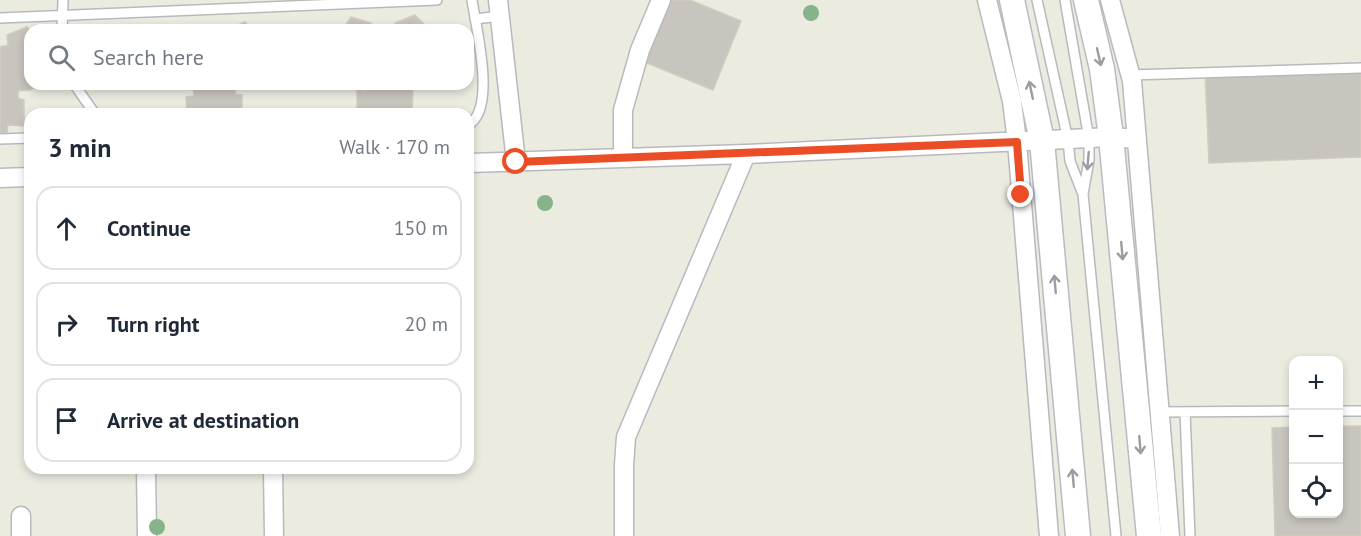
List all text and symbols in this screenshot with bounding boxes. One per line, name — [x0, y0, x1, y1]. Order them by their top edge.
search box — [24, 24, 474, 90]
icon: search — [45, 41, 78, 74]
text: Search here — [93, 43, 204, 71]
one-way arrow — [1094, 47, 1105, 66]
one-way arrow — [1025, 81, 1037, 100]
text: 3 min — [48, 131, 111, 164]
text: Walk · 170 m — [339, 134, 450, 160]
route start — [502, 148, 528, 174]
one-way arrow — [1082, 151, 1093, 171]
route end — [1007, 181, 1033, 207]
icon: ahead — [50, 212, 83, 245]
text: Continue — [107, 214, 191, 242]
text: 150 m — [394, 215, 448, 241]
one-way arrow — [1117, 240, 1128, 260]
one-way arrow — [1049, 274, 1060, 294]
icon: right — [50, 308, 83, 341]
text: Turn right — [107, 310, 199, 338]
text: 20 m — [405, 311, 448, 337]
map controls — [1289, 356, 1343, 518]
button: + — [1289, 356, 1343, 410]
icon: arrive — [50, 404, 83, 437]
text: Arrive at destination — [107, 406, 299, 434]
button: − — [1289, 410, 1343, 464]
one-way arrow — [1135, 434, 1146, 454]
button: locate — [1289, 464, 1343, 518]
one-way arrow — [1067, 468, 1078, 488]

